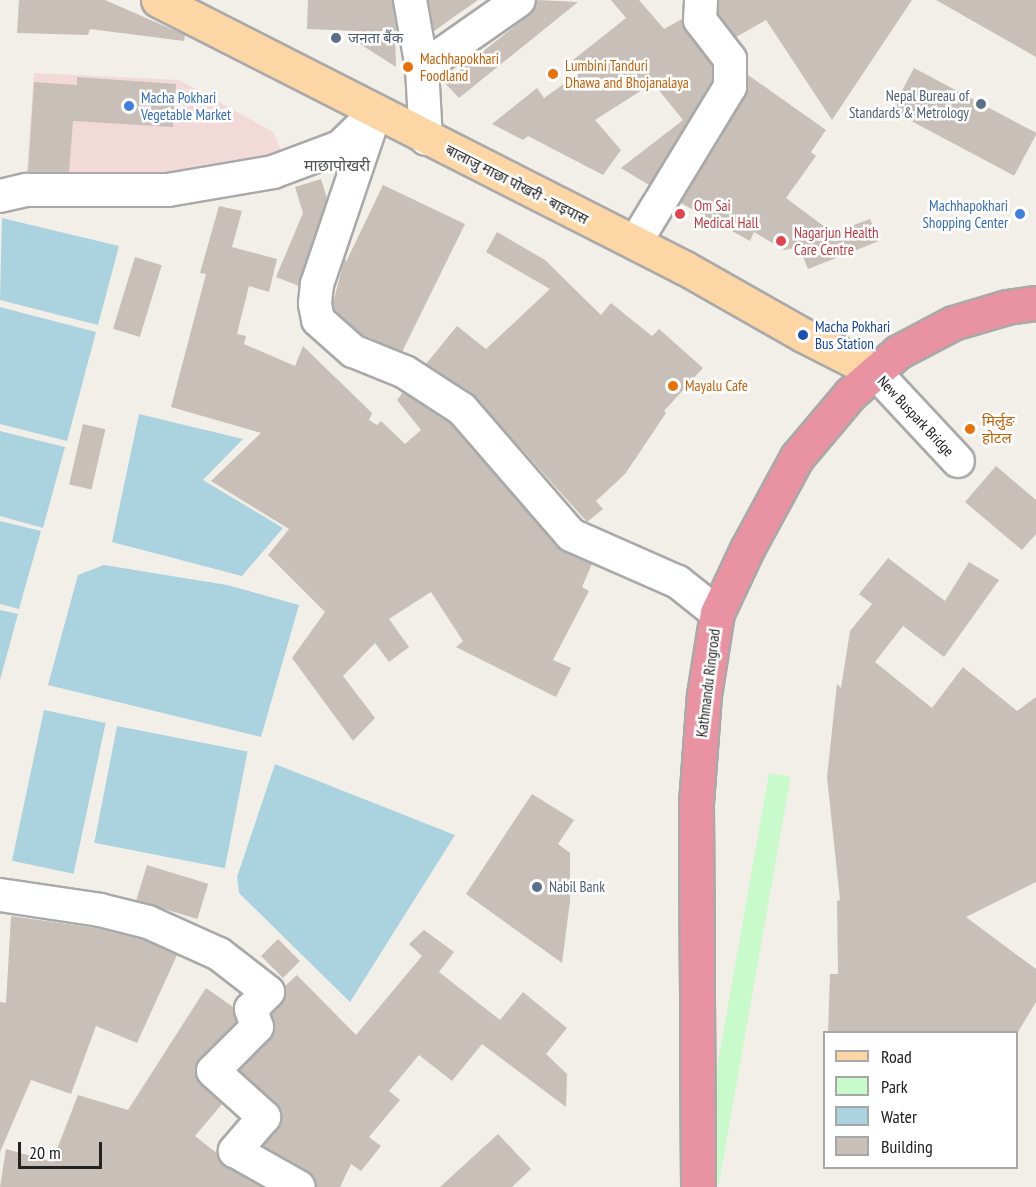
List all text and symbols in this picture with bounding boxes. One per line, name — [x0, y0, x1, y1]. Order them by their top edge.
place label: जनता बैंक — [348, 29, 403, 47]
marker: जनता बैंक — [329, 31, 343, 45]
place label: Machhapokhari Foodland — [420, 49, 499, 84]
place label: Lumbini Tanduri Dhawa and Bhojanalaya — [565, 56, 689, 91]
marker: Machhapokhari Foodland — [401, 60, 415, 74]
marker: Lumbini Tanduri Dhawa and Bhojanalaya — [546, 67, 560, 81]
place label: Nepal Bureau of Standards & Metrology — [849, 86, 969, 121]
place label: Macha Pokhari Vegetable Market — [141, 88, 231, 123]
marker: Nepal Bureau of Standards & Metrology — [974, 97, 988, 111]
marker: Macha Pokhari Vegetable Market — [122, 99, 136, 113]
street label: बालाजु माछा पोखरी - बाइपास — [442, 140, 592, 228]
district label: माछापोखरी — [304, 155, 370, 175]
place label: Om Sai Medical Hall — [694, 196, 759, 231]
place label: Machhapokhari Shopping Center — [922, 196, 1008, 231]
marker: Om Sai Medical Hall — [671, 205, 689, 223]
marker: Machhapokhari Shopping Center — [1013, 207, 1027, 221]
place label: Nagarjun Health Care Centre — [794, 223, 879, 258]
marker: Nagarjun Health Care Centre — [772, 232, 790, 250]
place label: Macha Pokhari Bus Station — [815, 317, 890, 352]
marker: Macha Pokhari Bus Station — [796, 328, 810, 342]
street label: New Buspark Bridge — [874, 372, 958, 460]
place label: Mayalu Cafe — [685, 377, 748, 395]
marker: Mayalu Cafe — [666, 379, 680, 393]
place label: मिर्लुङ होटल — [982, 411, 1015, 446]
marker: मिर्लुङ होटल — [963, 422, 977, 436]
street label: Kathmandu Ringroad — [692, 628, 724, 738]
place label: Nabil Bank — [549, 878, 605, 896]
marker: Nabil Bank — [530, 880, 544, 894]
legend — [823, 1031, 1018, 1169]
text: Road — [881, 1045, 912, 1068]
text: Park — [881, 1075, 908, 1098]
text: Water — [881, 1105, 917, 1128]
scale bar — [21, 1130, 105, 1168]
text: Building — [881, 1135, 933, 1158]
text: 20 m — [29, 1141, 61, 1164]

